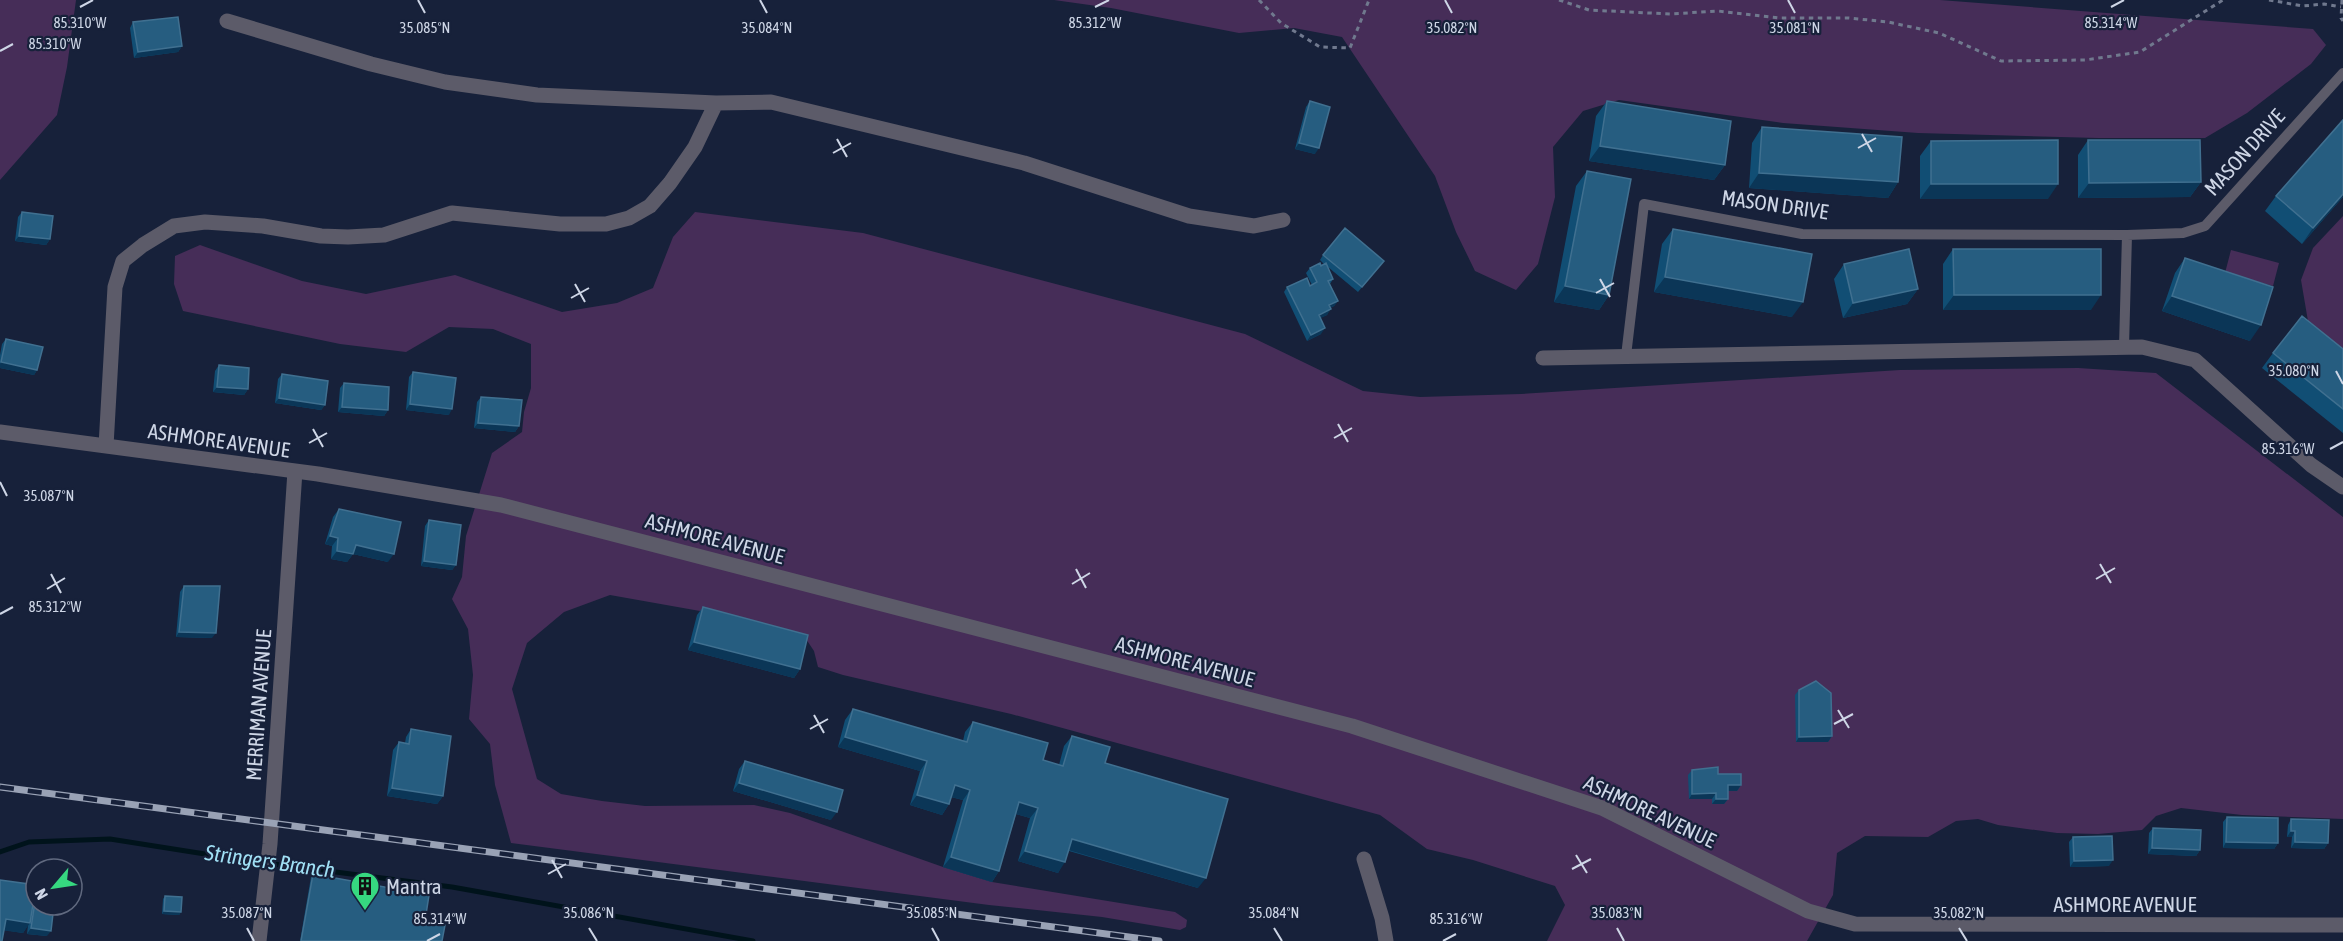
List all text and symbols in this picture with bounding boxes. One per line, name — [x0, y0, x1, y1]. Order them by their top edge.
text: 85.310°W — [54, 14, 107, 31]
text: 85.312°W — [1069, 14, 1122, 31]
text: 85.314°W — [2085, 14, 2138, 31]
text: 35.085°N — [400, 19, 450, 36]
text: 35.084°N — [742, 19, 792, 36]
text: 35.082°N — [1427, 19, 1477, 36]
text: 35.081°N — [1770, 19, 1820, 36]
text: 85.310°W — [29, 35, 82, 52]
street label: MASON DRIVE — [2199, 104, 2289, 200]
street label: MASON DRIVE — [1720, 185, 1830, 223]
text: 35.080°N — [2269, 362, 2319, 379]
street label: ASHMORE AVENUE — [147, 418, 291, 462]
text: 85.316°W — [2262, 440, 2315, 457]
text: 35.087°N — [24, 487, 74, 504]
street label: ASHMORE AVENUE — [643, 508, 787, 568]
text: 85.312°W — [29, 598, 82, 615]
street label: MERRIMAN AVENUE — [241, 628, 275, 782]
street label: ASHMORE AVENUE — [1113, 631, 1257, 691]
street label: ASHMORE AVENUE — [1580, 770, 1720, 852]
water label: Stringers Branch — [202, 839, 337, 883]
north arrow — [24, 857, 84, 917]
building icon: Mantra — [349, 870, 381, 912]
place label: Mantra — [386, 874, 442, 898]
text: N — [31, 886, 51, 903]
street label: ASHMORE AVENUE — [2054, 892, 2196, 916]
text: 35.087°N — [222, 904, 272, 921]
text: 35.086°N — [564, 904, 614, 921]
text: 35.085°N — [907, 904, 957, 921]
text: 35.084°N — [1249, 904, 1299, 921]
text: 35.083°N — [1592, 904, 1642, 921]
text: 35.082°N — [1934, 904, 1984, 921]
text: 85.314°W — [414, 910, 467, 927]
text: 85.316°W — [1430, 910, 1483, 927]

